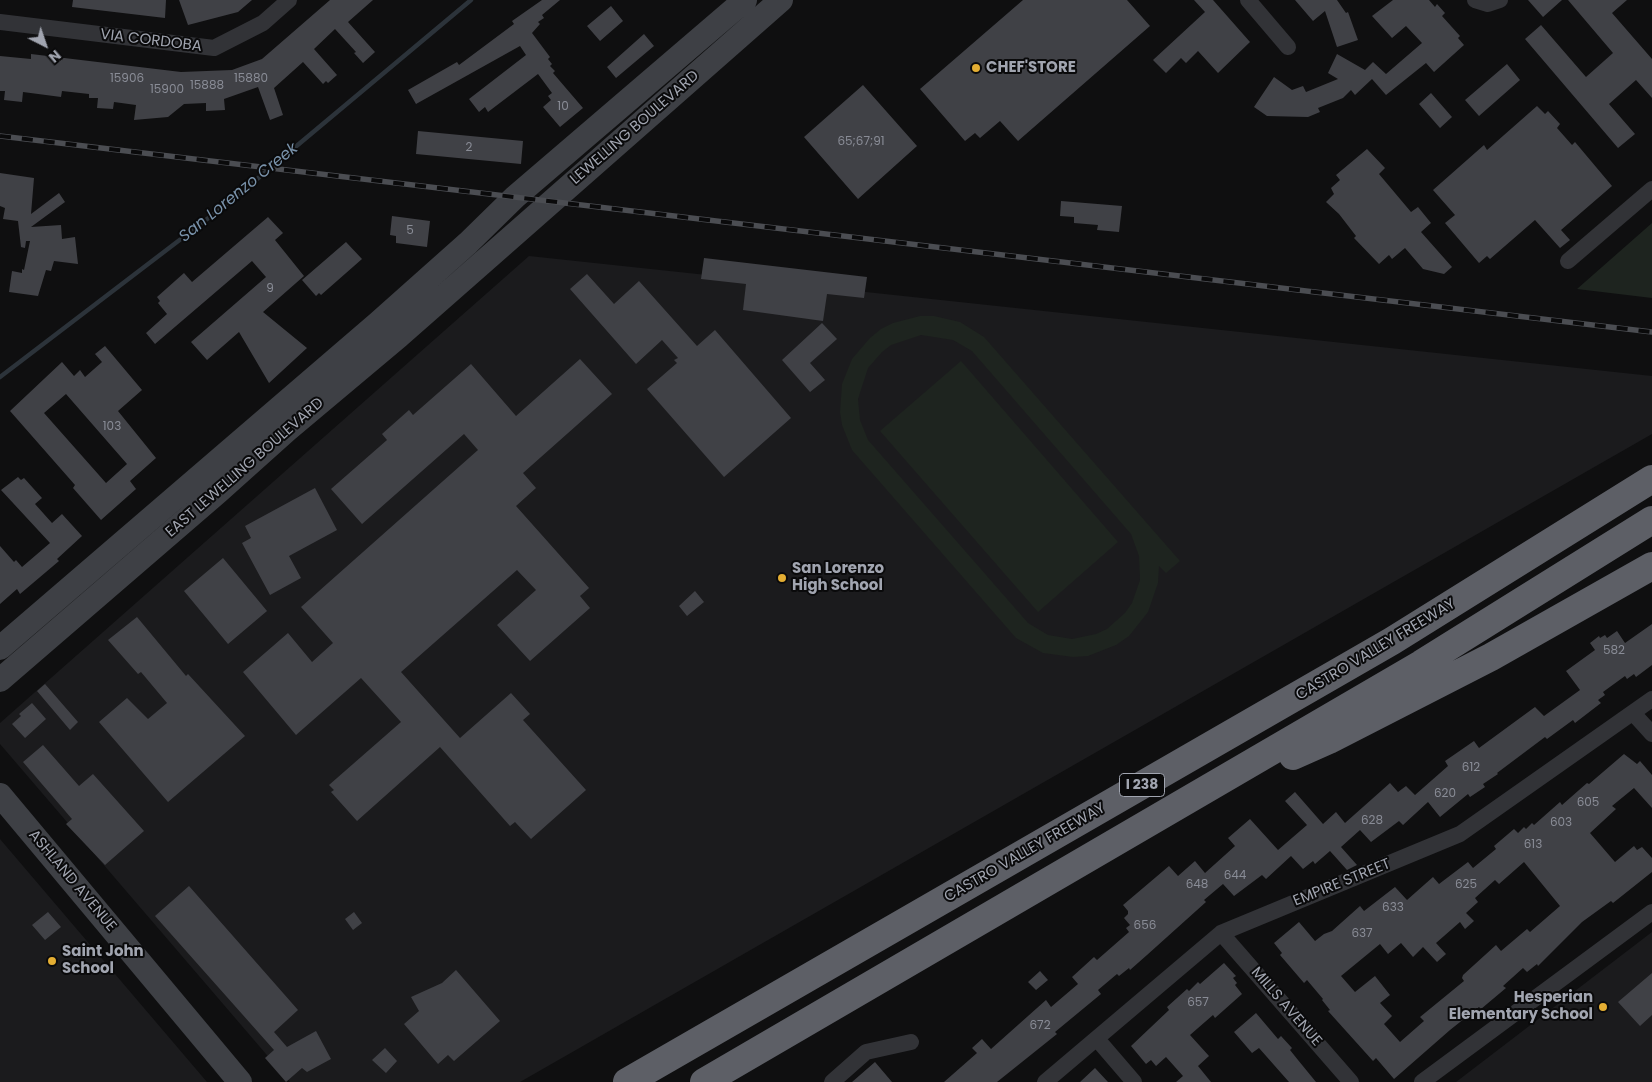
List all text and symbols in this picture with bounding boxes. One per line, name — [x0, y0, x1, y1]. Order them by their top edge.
north arrow — [20, 20, 70, 70]
street label: VIA CORDOBA — [99, 26, 203, 56]
text: N — [44, 45, 65, 67]
place label: CHEF'STORE — [986, 59, 1076, 77]
marker: CHEF'STORE — [970, 62, 982, 74]
street label: LEWELLING BOULEVARD — [567, 67, 703, 189]
house number: 15906 — [110, 72, 144, 86]
house number: 15880 — [234, 72, 268, 86]
house number: 15888 — [190, 79, 224, 93]
house number: 15900 — [150, 83, 184, 97]
house number: 10 — [557, 100, 569, 114]
house number: 65;67;91 — [837, 135, 885, 149]
water label: San Lorenzo Creek — [176, 139, 302, 247]
house number: 2 — [466, 141, 472, 155]
house number: 5 — [406, 224, 414, 238]
house number: 9 — [266, 282, 274, 296]
street label: EAST LEWELLING BOULEVARD — [162, 394, 328, 542]
house number: 103 — [103, 420, 121, 434]
place label: San Lorenzo High School — [792, 560, 884, 595]
marker: San Lorenzo High School — [776, 572, 788, 584]
street label: CASTRO VALLEY FREEWAY — [1293, 595, 1459, 705]
house number: 582 — [1603, 644, 1625, 658]
house number: 612 — [1462, 761, 1480, 775]
road number: I 238 — [1120, 774, 1164, 796]
house number: 620 — [1434, 787, 1456, 801]
house number: 605 — [1577, 796, 1599, 810]
street label: CASTRO VALLEY FREEWAY — [941, 800, 1109, 906]
house number: 628 — [1361, 814, 1383, 828]
house number: 603 — [1550, 816, 1572, 830]
street label: ASHLAND AVENUE — [24, 826, 120, 936]
house number: 613 — [1524, 838, 1542, 852]
street label: EMPIRE STREET — [1291, 855, 1393, 911]
house number: 644 — [1224, 869, 1246, 883]
house number: 648 — [1186, 878, 1208, 892]
house number: 625 — [1455, 878, 1477, 892]
house number: 633 — [1382, 901, 1404, 915]
house number: 656 — [1134, 919, 1156, 933]
house number: 637 — [1351, 927, 1373, 941]
place label: Saint John School — [62, 943, 144, 978]
marker: Saint John School — [46, 955, 58, 967]
street label: MILLS AVENUE — [1247, 964, 1325, 1050]
place label: Hesperian Elementary School — [1449, 989, 1593, 1024]
house number: 657 — [1187, 996, 1209, 1010]
marker: Hesperian Elementary School — [1597, 1001, 1609, 1013]
house number: 672 — [1029, 1019, 1051, 1033]

